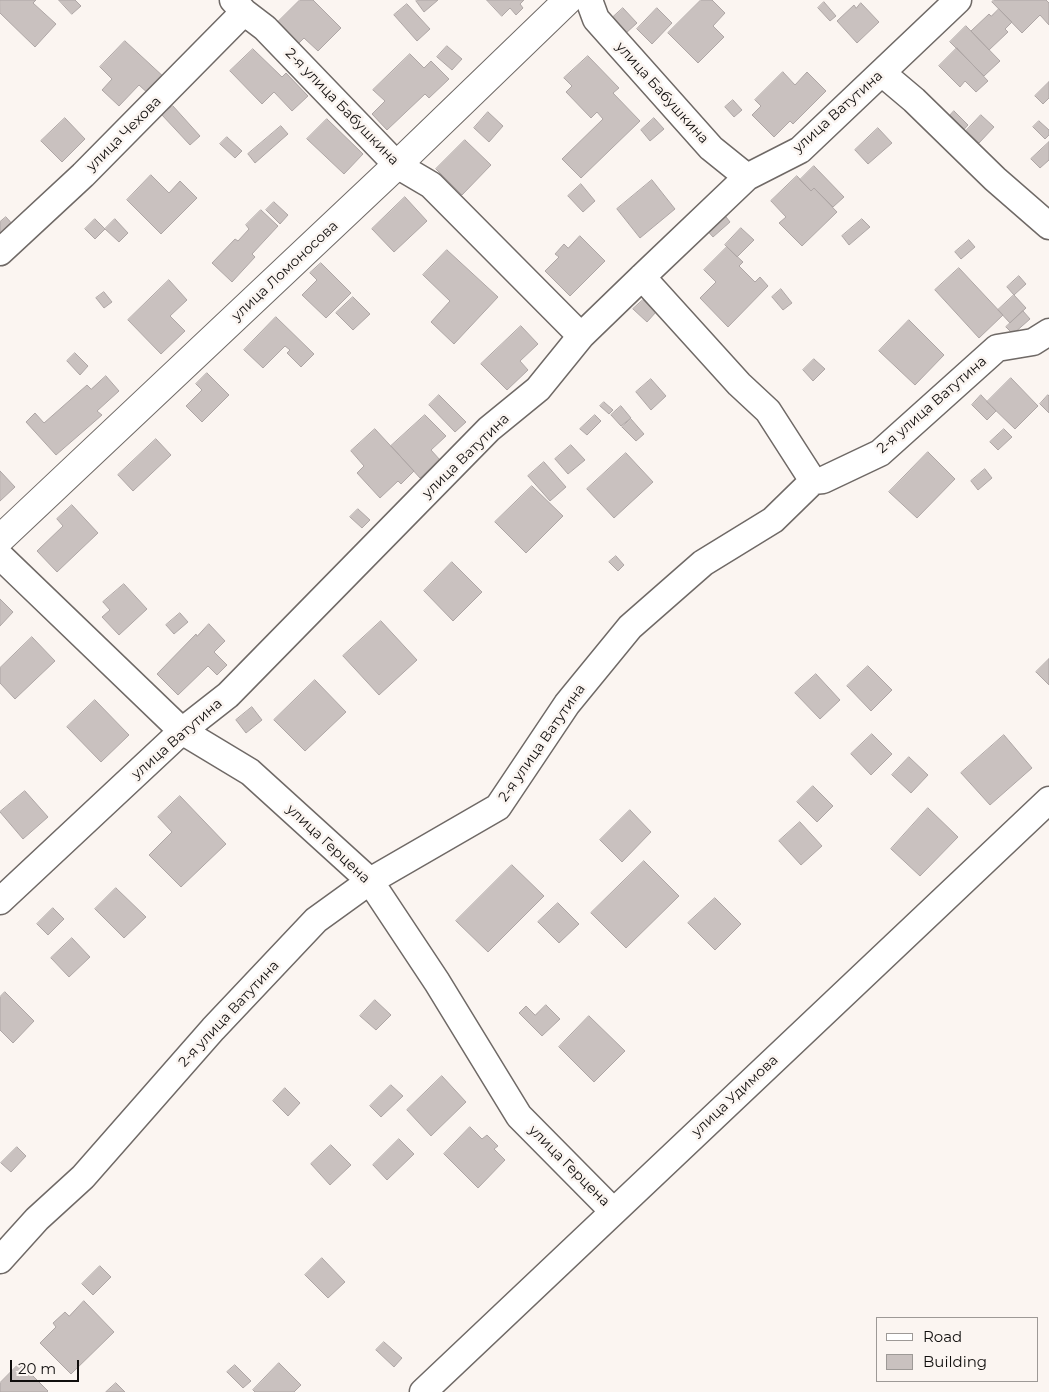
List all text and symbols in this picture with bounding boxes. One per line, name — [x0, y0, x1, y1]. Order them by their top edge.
street label: улица Бабушкина — [612, 39, 712, 147]
street label: 2-я улица Бабушкина — [282, 45, 402, 169]
street label: улица Ватутина — [790, 68, 886, 156]
street label: улица Чехова — [83, 93, 165, 175]
street label: улица Ломоносова — [228, 217, 342, 325]
street label: 2-я улица Ватутина — [874, 353, 990, 457]
street label: улица Ватутина — [419, 410, 513, 502]
street label: 2-я улица Ватутина — [495, 681, 589, 805]
street label: улица Ватутина — [128, 695, 226, 783]
street label: улица Герцена — [283, 801, 373, 887]
street label: 2-я улица Ватутина — [175, 957, 283, 1071]
street label: улица Удимова — [688, 1052, 782, 1140]
street label: улица Герцена — [525, 1122, 613, 1210]
legend — [876, 1317, 1039, 1382]
text: Road — [923, 1327, 962, 1346]
scale bar — [12, 1350, 81, 1382]
text: Building — [923, 1352, 987, 1371]
text: 20 m — [18, 1359, 56, 1378]

